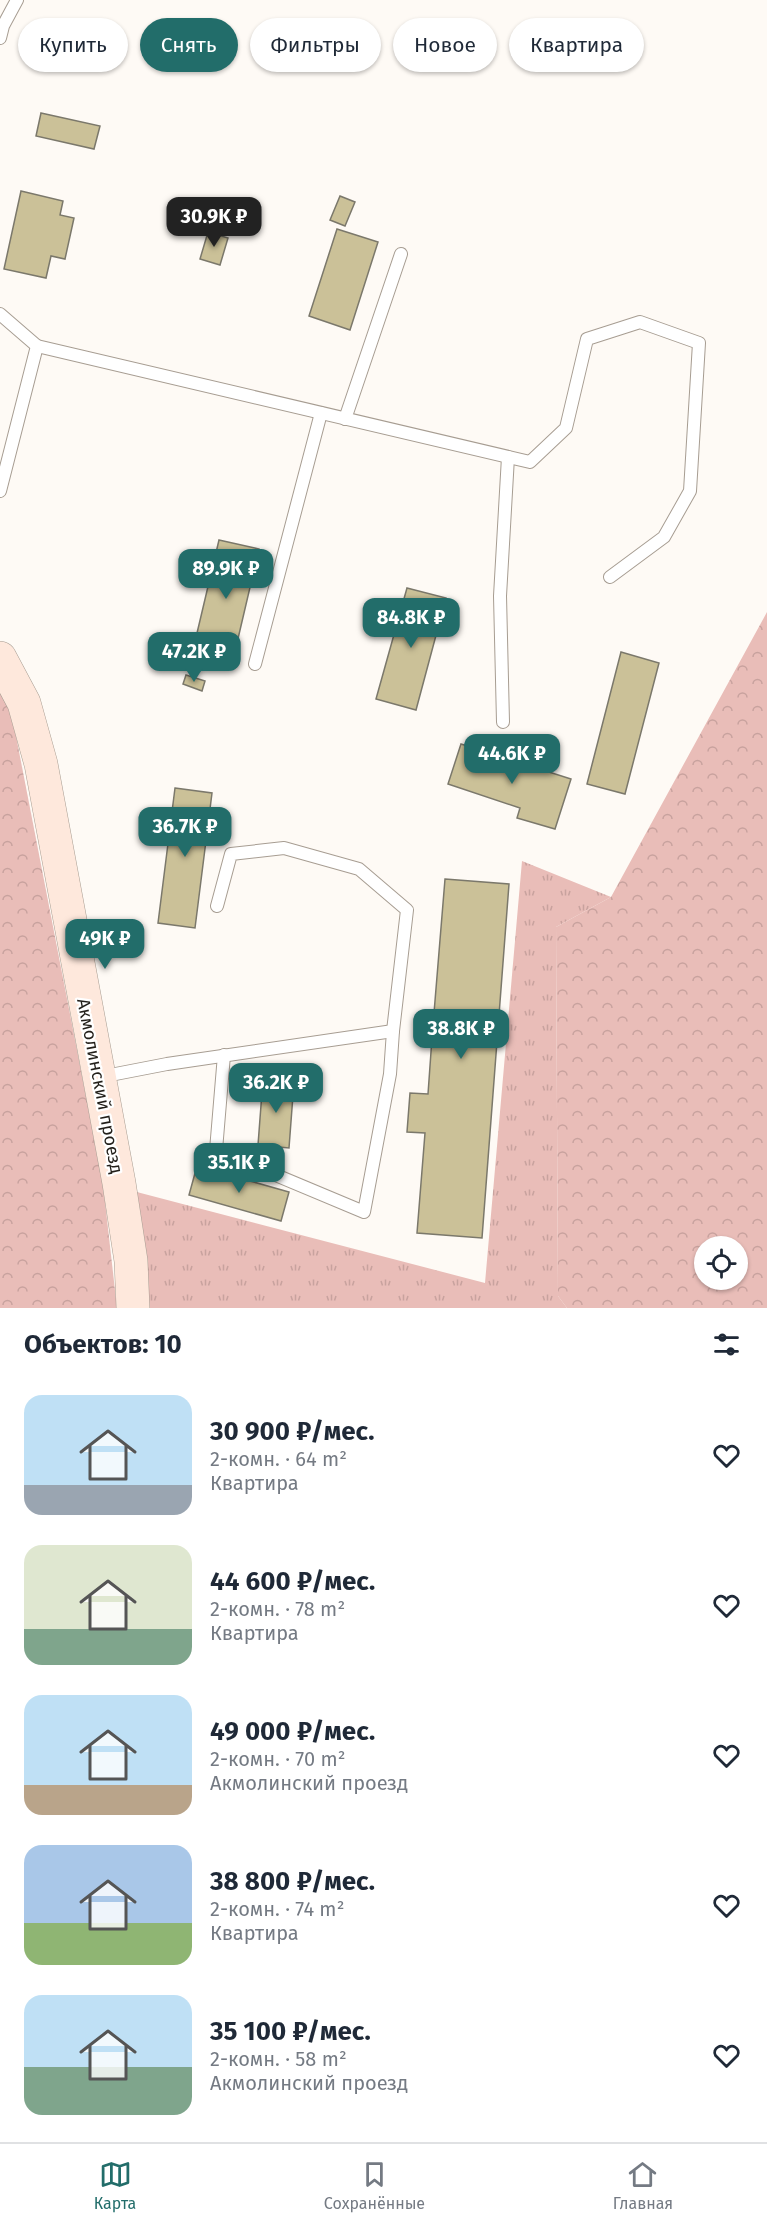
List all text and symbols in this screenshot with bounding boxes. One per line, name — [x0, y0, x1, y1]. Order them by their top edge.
chip: Купить — [18, 18, 128, 72]
chip: Снять — [140, 18, 238, 72]
chip: Фильтры — [250, 18, 381, 72]
chip: Новое — [393, 18, 497, 72]
chip: Квартира — [509, 18, 644, 72]
pin: 30.9K ₽ — [159, 197, 269, 248]
text: 30.9K ₽ — [181, 204, 247, 228]
pin: 89.9K ₽ — [171, 549, 281, 600]
text: 89.9K ₽ — [192, 556, 260, 580]
pin: 84.8K ₽ — [356, 598, 466, 649]
text: 84.8K ₽ — [377, 605, 445, 629]
pin: 47.2K ₽ — [139, 632, 249, 683]
text: 47.2K ₽ — [162, 639, 226, 663]
pin: 44.6K ₽ — [457, 734, 567, 785]
text: 44.6K ₽ — [478, 741, 546, 765]
pin: 36.7K ₽ — [130, 807, 240, 858]
text: 36.7K ₽ — [152, 814, 218, 838]
pin: 49K ₽ — [63, 919, 147, 970]
text: 49K ₽ — [79, 926, 131, 950]
street label: Акмолинский проезд — [72, 996, 128, 1176]
pin: 38.8K ₽ — [406, 1009, 516, 1060]
text: 38.8K ₽ — [427, 1016, 495, 1040]
pin: 36.2K ₽ — [221, 1063, 331, 1114]
text: 36.2K ₽ — [243, 1070, 309, 1094]
pin: 35.1K ₽ — [184, 1143, 294, 1194]
text: 35.1K ₽ — [208, 1150, 270, 1174]
map controls — [694, 1236, 748, 1290]
button: locate — [694, 1236, 748, 1290]
icon: filters — [710, 1328, 743, 1361]
text: Объектов: 10 — [24, 1329, 182, 1360]
text: 30 900 ₽/мес. — [210, 1416, 375, 1447]
icon: home — [72, 1419, 144, 1491]
icon: heart — [710, 1439, 743, 1472]
text: 2-комн. · 64 m² — [210, 1447, 347, 1471]
text: Квартира — [210, 1471, 299, 1495]
text: 44 600 ₽/мес. — [210, 1566, 375, 1597]
icon: home — [72, 1569, 144, 1641]
icon: heart — [710, 1589, 743, 1622]
text: 2-комн. · 78 m² — [210, 1597, 345, 1621]
text: Квартира — [210, 1621, 299, 1645]
text: 49 000 ₽/мес. — [210, 1716, 375, 1747]
icon: home — [72, 1719, 144, 1791]
icon: heart — [710, 1739, 743, 1772]
text: 2-комн. · 70 m² — [210, 1747, 345, 1771]
text: Акмолинский проезд — [210, 1771, 408, 1795]
text: 38 800 ₽/мес. — [210, 1866, 375, 1897]
icon: home — [72, 1869, 144, 1941]
icon: heart — [710, 1889, 743, 1922]
text: 2-комн. · 74 m² — [210, 1897, 344, 1921]
text: Квартира — [210, 1921, 299, 1945]
text: 35 100 ₽/мес. — [210, 2016, 371, 2047]
icon: home — [72, 2019, 144, 2091]
icon: heart — [710, 2039, 743, 2072]
text: 2-комн. · 58 m² — [210, 2047, 347, 2071]
text: Акмолинский проезд — [210, 2071, 408, 2095]
tab: Карта — [94, 2158, 136, 2213]
tab: Сохранённые — [324, 2158, 425, 2213]
tab: Главная — [613, 2158, 673, 2213]

